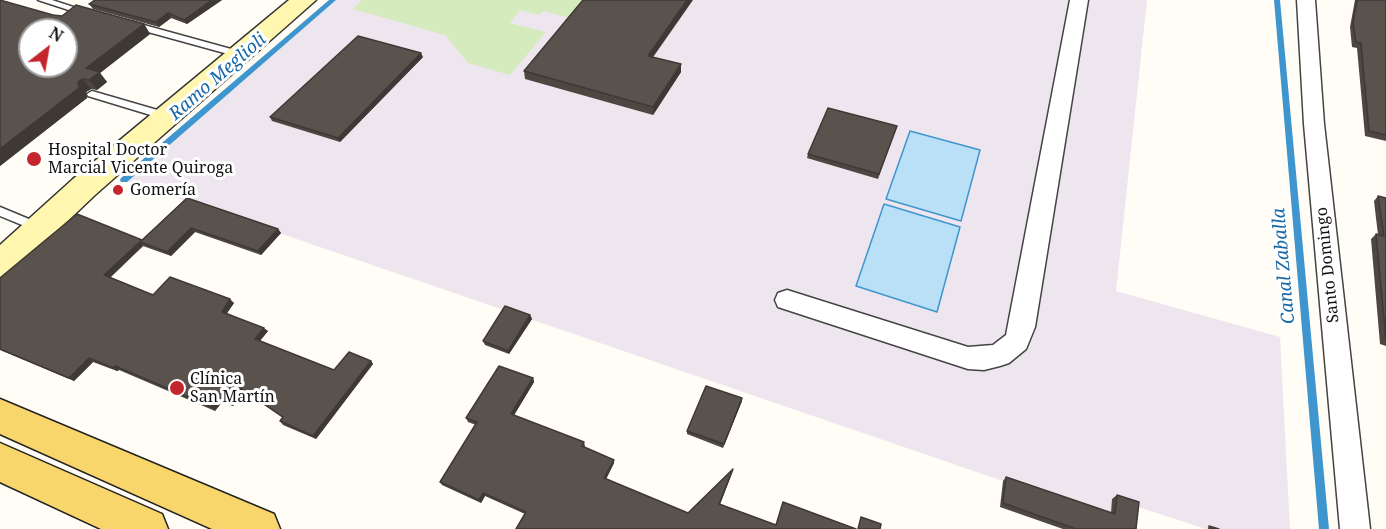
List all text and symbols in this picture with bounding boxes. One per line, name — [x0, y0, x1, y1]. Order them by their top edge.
north arrow — [18, 18, 78, 78]
text: N — [45, 22, 67, 47]
water label: Ramo Meglioli — [165, 29, 271, 125]
place label: Hospital Doctor Marcial Vicente Quiroga — [48, 140, 233, 178]
marker: Hospital Doctor Marcial Vicente Quiroga — [25, 150, 43, 168]
place label: Gomería — [130, 180, 196, 200]
marker: Gomería — [111, 183, 125, 197]
street label: Santo Domingo — [1312, 206, 1344, 324]
water label: Canal Zaballa — [1268, 207, 1300, 325]
place label: Clínica San Martín — [190, 369, 275, 407]
marker: Clínica San Martín — [168, 379, 186, 397]

